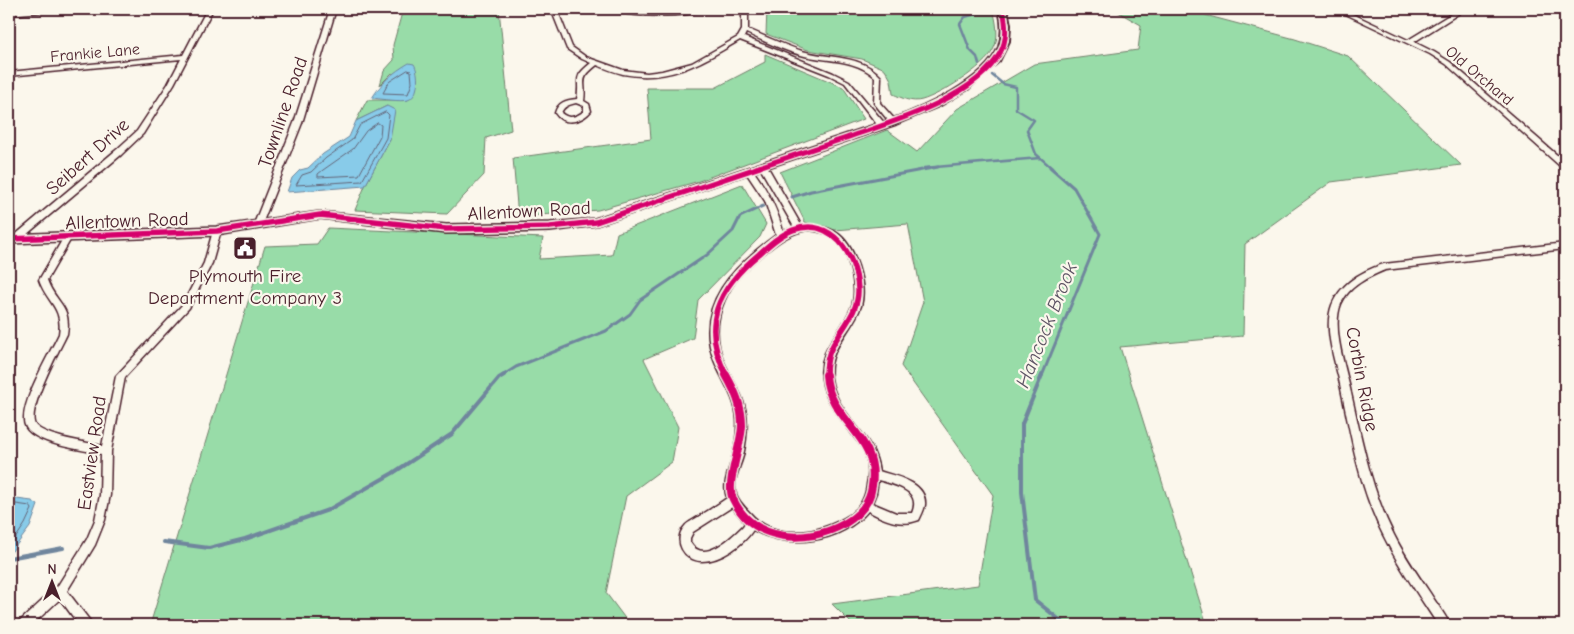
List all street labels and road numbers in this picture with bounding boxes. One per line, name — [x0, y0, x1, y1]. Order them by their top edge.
street label: Frankie Lane — [49, 40, 141, 66]
street label: Old Orchard — [1442, 42, 1517, 109]
street label: Townline Road — [254, 54, 312, 171]
street label: Seibert Drive — [42, 114, 134, 200]
street label: Allentown Road — [467, 197, 591, 225]
street label: Allentown Road — [65, 208, 189, 234]
street label: Corbin Ridge — [1341, 325, 1383, 433]
street label: Eastview Road — [73, 395, 111, 512]

